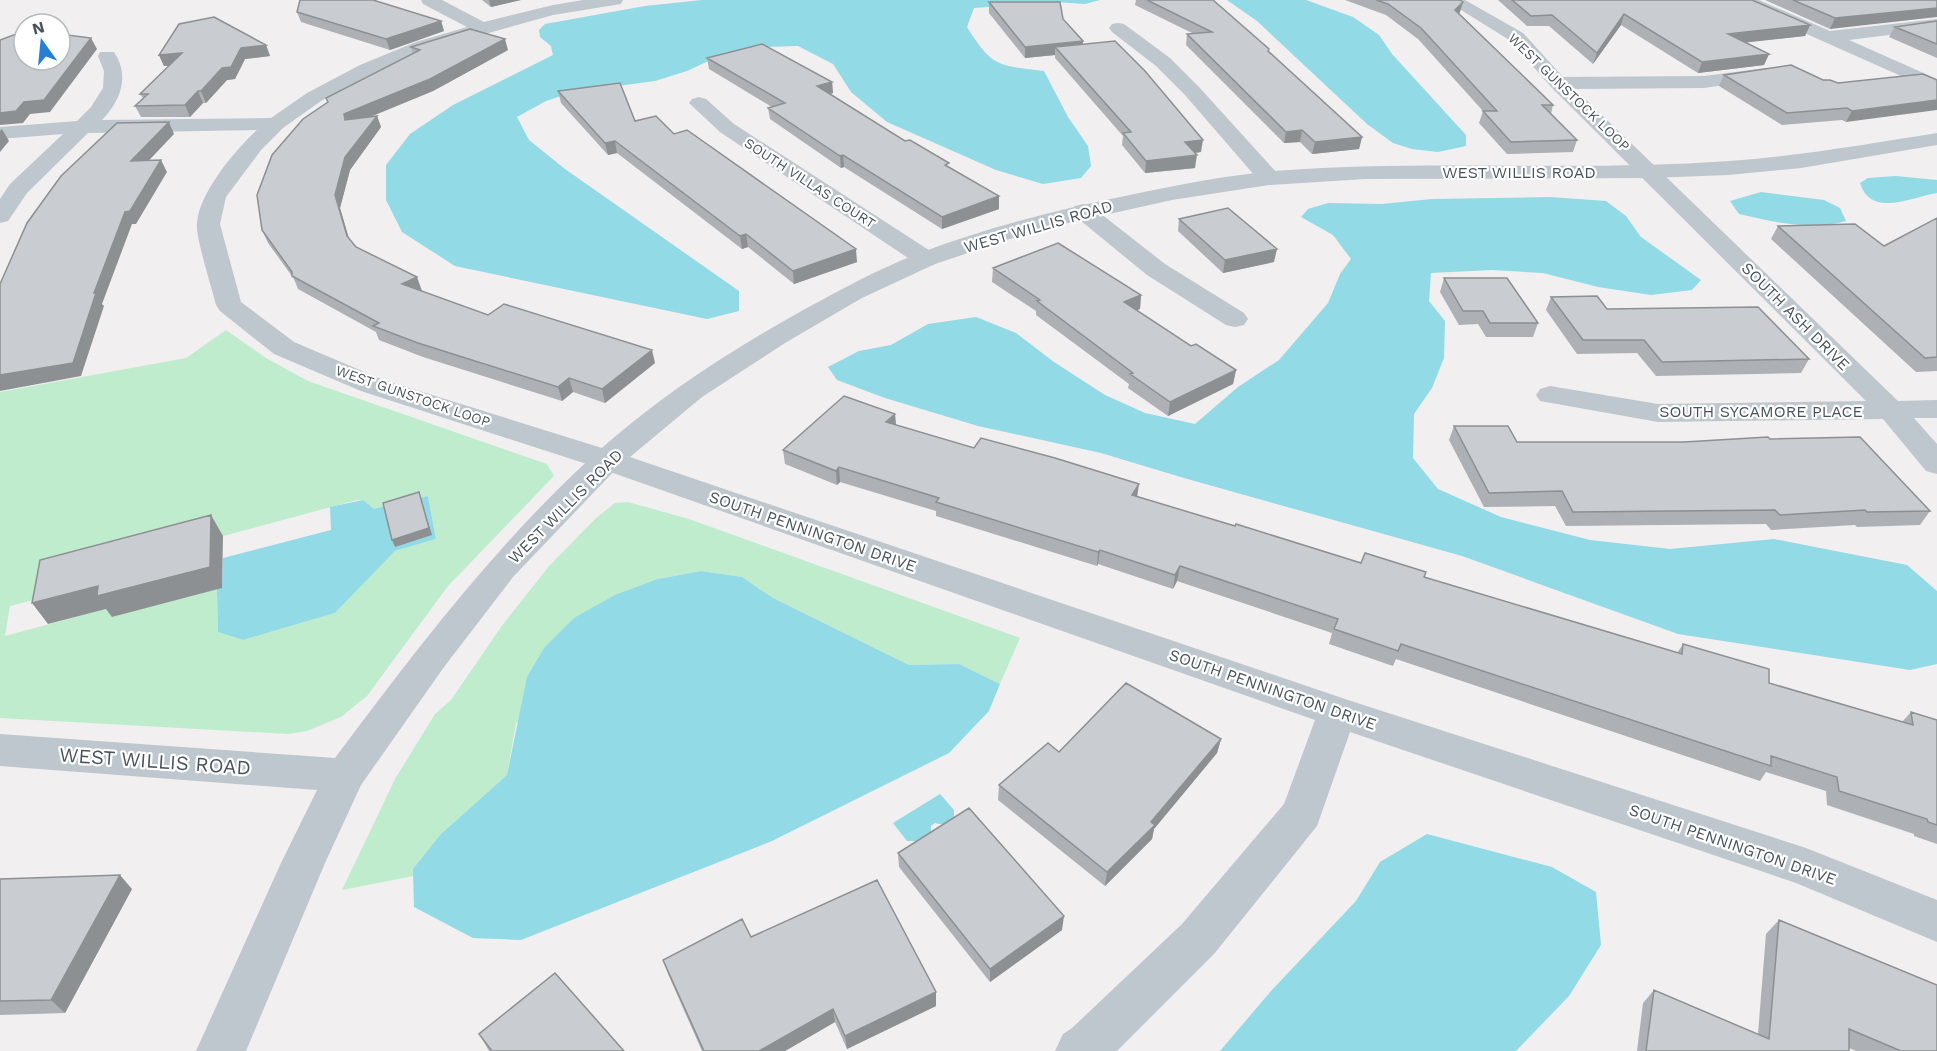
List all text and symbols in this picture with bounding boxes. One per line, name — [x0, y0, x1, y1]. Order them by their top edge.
north arrow — [12, 12, 72, 72]
text: N — [30, 17, 46, 39]
street label: WEST GUNSTOCK LOOP — [1505, 30, 1633, 154]
street label: SOUTH VILLAS COURT — [742, 135, 879, 232]
street label: WEST WILLIS ROAD — [1442, 163, 1596, 182]
street label: WEST WILLIS ROAD — [962, 196, 1115, 257]
street label: SOUTH ASH DRIVE — [1738, 258, 1854, 374]
street label: WEST GUNSTOCK LOOP — [334, 362, 492, 430]
street label: SOUTH SYCAMORE PLACE — [1659, 402, 1863, 421]
street label: WEST WILLIS ROAD — [504, 445, 626, 567]
street label: SOUTH PENNINGTON DRIVE — [707, 487, 919, 576]
street label: SOUTH PENNINGTON DRIVE — [1167, 645, 1379, 734]
street label: WEST WILLIS ROAD — [58, 742, 252, 780]
street label: SOUTH PENNINGTON DRIVE — [1627, 800, 1839, 889]

